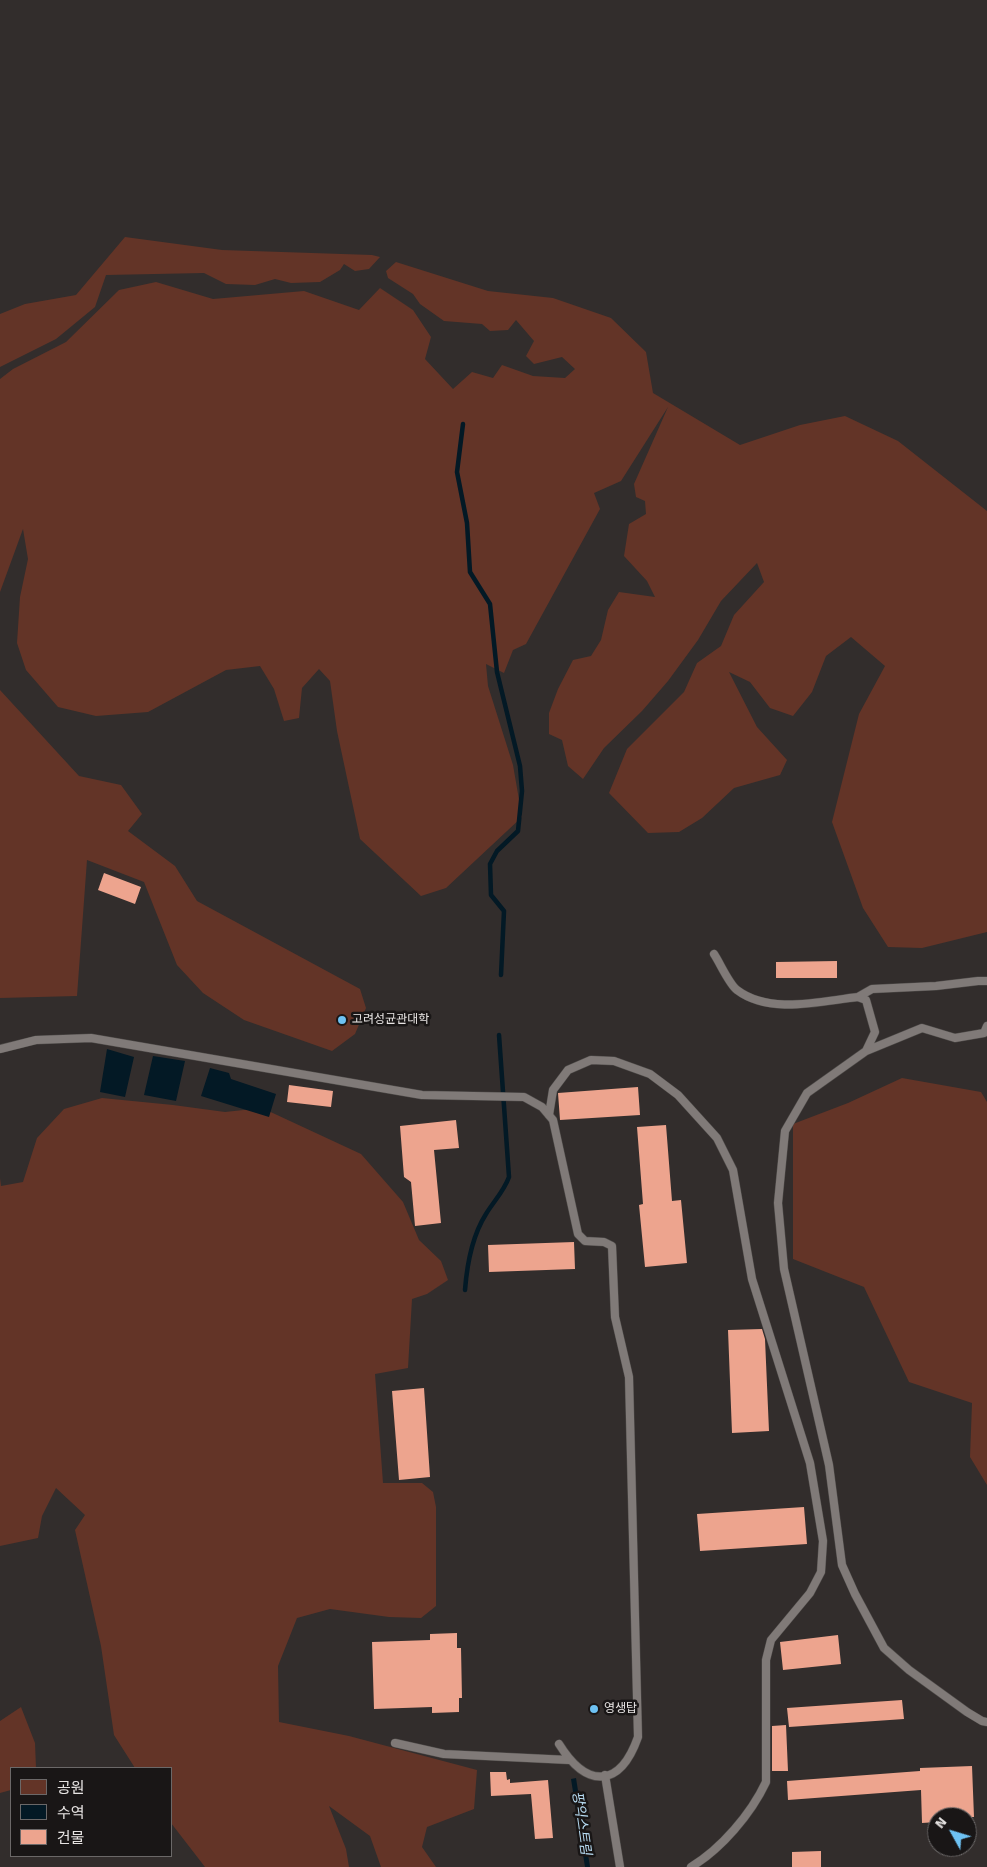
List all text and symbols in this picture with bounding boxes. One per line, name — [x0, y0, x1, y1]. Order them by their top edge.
place label: 고려성균관대학 — [352, 1013, 429, 1027]
marker: 고려성균관대학 — [336, 1014, 348, 1026]
place label: 영생탑 — [604, 1702, 637, 1716]
marker: 영생탑 — [588, 1703, 600, 1715]
legend — [10, 1767, 172, 1857]
text: 공원 — [57, 1779, 85, 1797]
water label: 팡익스트림 — [568, 1790, 594, 1856]
text: 수역 — [57, 1804, 85, 1822]
north arrow — [927, 1807, 977, 1857]
text: N — [931, 1814, 950, 1832]
text: 건물 — [57, 1829, 85, 1847]

